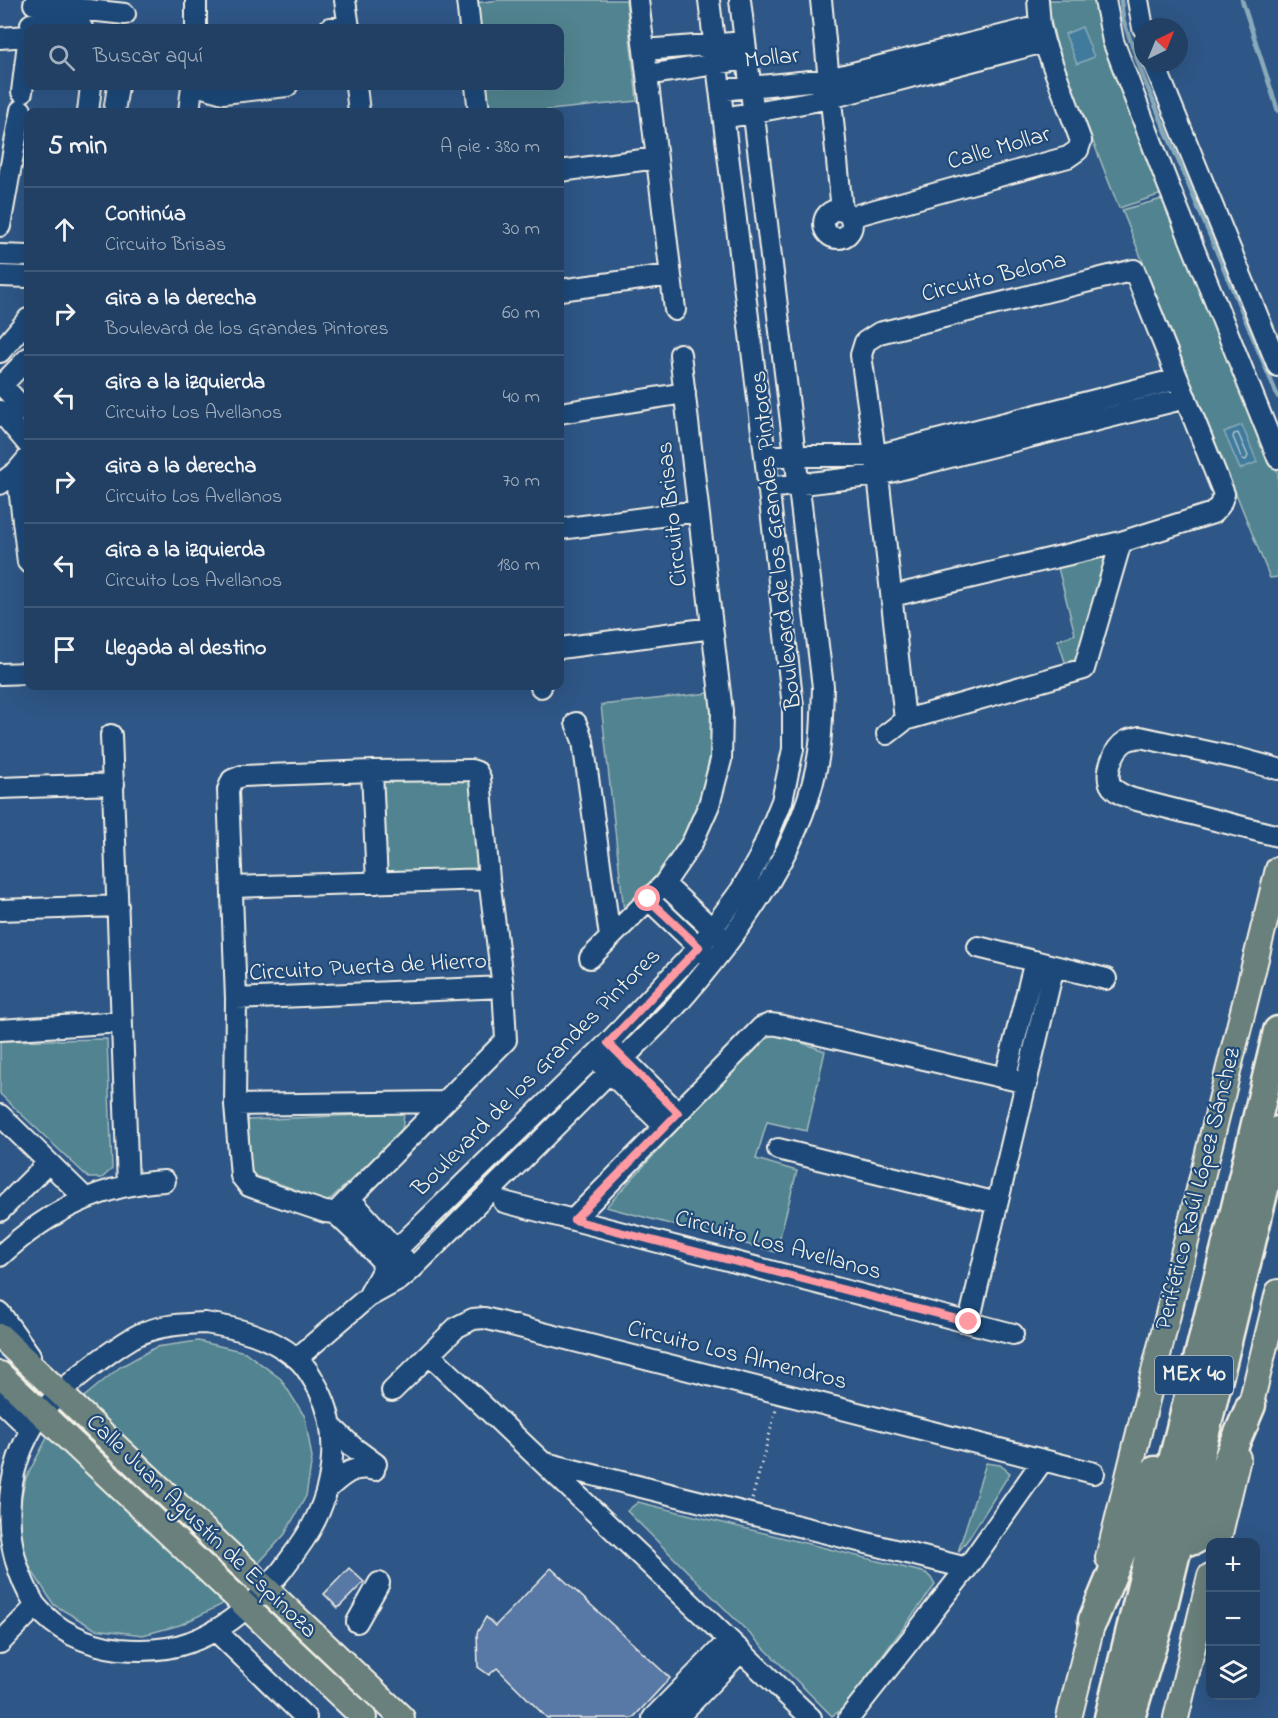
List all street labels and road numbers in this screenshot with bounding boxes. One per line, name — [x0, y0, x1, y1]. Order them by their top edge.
street label: Mollar — [743, 39, 802, 79]
street label: Calle Mollar — [943, 117, 1055, 180]
street label: Circuito Belona — [918, 243, 1070, 313]
street label: Boulevard de los Grandes Pintores — [742, 369, 812, 712]
street label: Circuito Brisas — [648, 440, 698, 588]
street label: Boulevard de los Grandes Pintores — [404, 940, 670, 1206]
street label: Circuito Puerta de Hierro — [248, 944, 488, 992]
street label: Periférico Raúl López Sánchez — [1147, 1043, 1251, 1334]
street label: Circuito Los Avellanos — [671, 1202, 885, 1290]
street label: Circuito Los Almendros — [623, 1312, 851, 1400]
road number: MEX 40 — [1155, 1356, 1233, 1394]
street label: Calle Juan Agustín de Espinoza — [77, 1407, 325, 1647]

